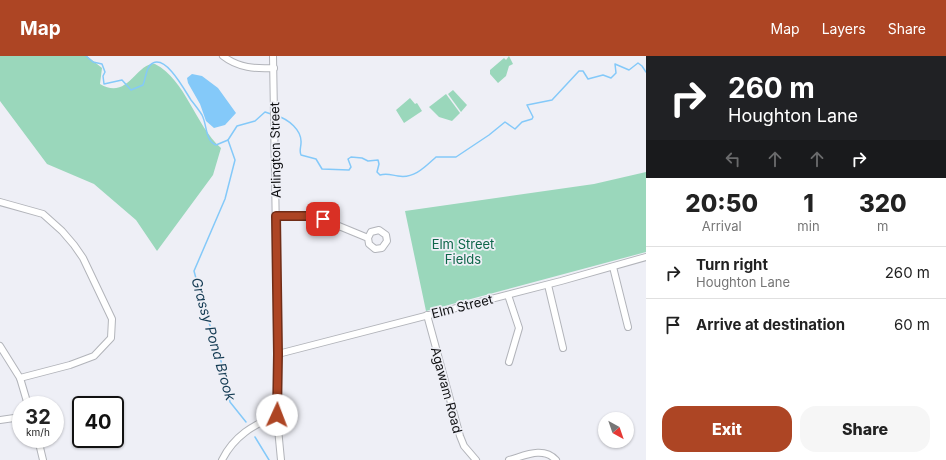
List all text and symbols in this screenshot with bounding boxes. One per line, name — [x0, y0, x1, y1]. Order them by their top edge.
text: Map — [20, 17, 61, 40]
text: Map — [771, 20, 800, 37]
text: Layers — [822, 20, 866, 37]
text: Share — [888, 20, 926, 37]
text: 260 m — [728, 71, 815, 105]
icon: right — [662, 72, 714, 124]
street label: Arlington Street — [266, 102, 284, 198]
text: Houghton Lane — [728, 105, 858, 126]
icon: left — [722, 148, 744, 170]
icon: ahead — [764, 148, 786, 170]
icon: ahead — [806, 148, 828, 170]
icon: right — [848, 148, 870, 170]
text: 20:50 — [685, 189, 758, 218]
text: 1 — [803, 189, 814, 218]
text: 320 — [859, 189, 907, 218]
pin — [306, 202, 340, 236]
icon: arrive — [312, 208, 334, 230]
text: Arrival — [702, 218, 742, 234]
text: min — [797, 218, 820, 234]
text: m — [877, 218, 888, 234]
park label: Elm Street Fields — [432, 236, 494, 267]
text: Turn right — [696, 255, 768, 274]
icon: right — [662, 262, 684, 284]
text: 260 m — [885, 263, 930, 282]
text: Houghton Lane — [696, 274, 790, 290]
water label: Grassy Pond Brook — [188, 275, 240, 403]
street label: Elm Street — [430, 291, 494, 321]
icon: arrive — [662, 314, 684, 336]
text: Arrive at destination — [696, 315, 845, 334]
text: 60 m — [894, 315, 930, 334]
street label: Agawam Road — [428, 345, 466, 435]
position arrow — [256, 394, 298, 436]
speed limit sign: 40 — [72, 396, 124, 448]
text: 32 — [25, 405, 51, 429]
button: Exit — [662, 406, 792, 452]
button: Share — [800, 406, 930, 452]
north arrow — [598, 412, 634, 448]
map controls — [598, 412, 634, 448]
text: km/h — [26, 426, 50, 438]

